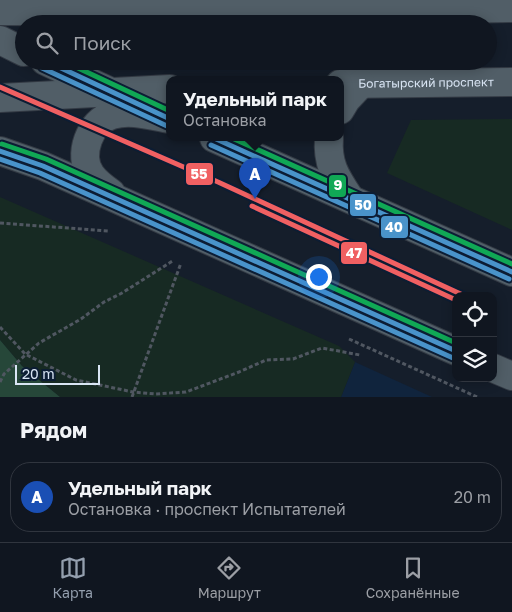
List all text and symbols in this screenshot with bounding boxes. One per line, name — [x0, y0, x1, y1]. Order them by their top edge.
search box — [15, 15, 497, 70]
icon: search — [33, 29, 61, 57]
text: Поиск — [73, 31, 132, 54]
street label: Богатырский проспект — [358, 74, 494, 91]
popup — [166, 76, 344, 141]
text: Удельный парк — [183, 87, 327, 110]
text: Остановка — [183, 110, 267, 130]
pin: A — [239, 158, 271, 199]
line badge: 55 — [185, 162, 214, 186]
text: 55 — [190, 165, 208, 182]
line badge: 9 — [328, 174, 347, 198]
text: 9 — [334, 176, 343, 193]
line badge: 50 — [349, 193, 377, 217]
text: 50 — [354, 196, 372, 213]
line badge: 40 — [380, 215, 409, 239]
text: 40 — [385, 218, 403, 235]
line badge: 47 — [340, 241, 368, 265]
text: 47 — [346, 244, 363, 261]
your location — [306, 264, 332, 290]
map controls — [452, 292, 497, 382]
button: locate — [452, 292, 497, 337]
button: layers — [452, 337, 497, 382]
scale bar — [15, 362, 100, 385]
text: 20 m — [22, 365, 55, 382]
text: Рядом — [20, 417, 87, 443]
text: Удельный парк — [68, 476, 212, 499]
text: A — [31, 487, 43, 507]
text: 20 m — [454, 487, 491, 507]
text: Остановка · проспект Испытателей — [68, 499, 346, 519]
tab: Карта — [52, 554, 93, 601]
tab: Маршрут — [198, 554, 261, 601]
tab: Сохранённые — [366, 554, 460, 601]

